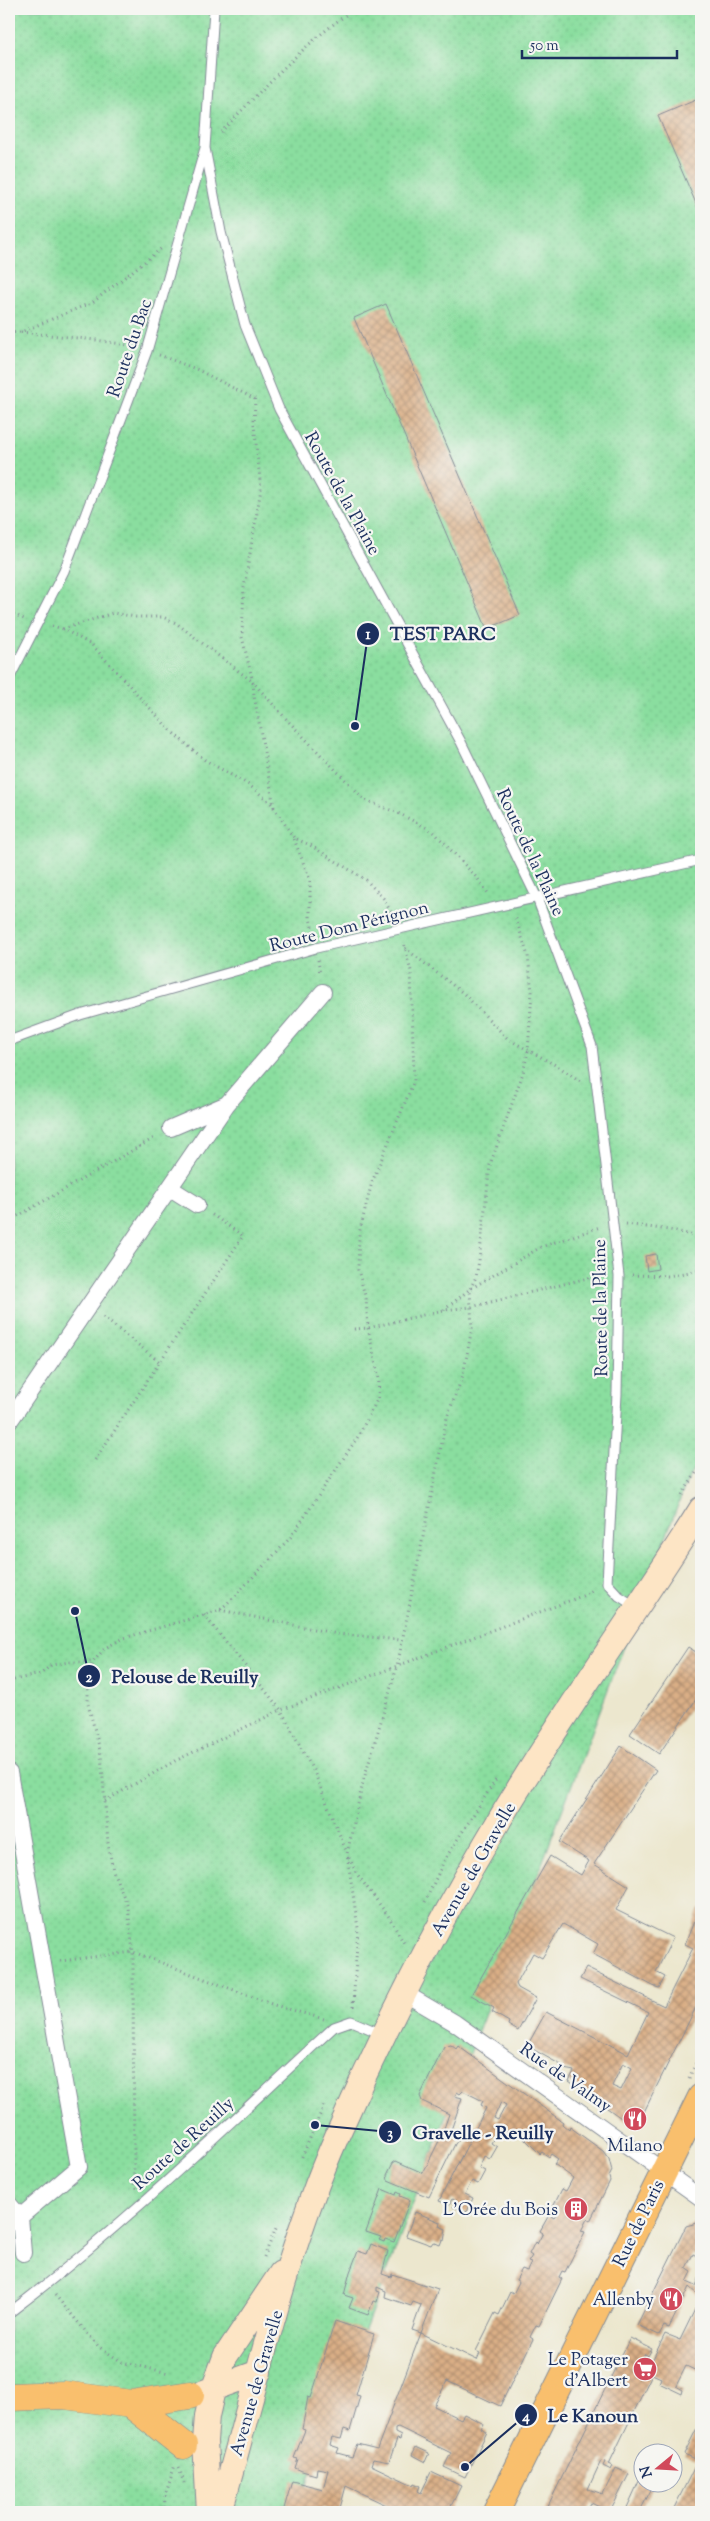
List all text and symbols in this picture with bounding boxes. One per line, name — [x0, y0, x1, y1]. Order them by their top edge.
scale bar — [522, 28, 678, 60]
text: 50 m — [529, 36, 559, 57]
street label: Route du Bac — [102, 296, 160, 401]
street label: Route de la Plaine — [296, 427, 386, 561]
callout: TEST PARC — [355, 617, 506, 651]
text: TEST PARC — [390, 622, 496, 649]
text: 1 — [365, 625, 371, 646]
street label: Route de la Plaine — [488, 785, 570, 921]
street label: Route Dom Pérignon — [267, 896, 432, 960]
street label: Route de la Plaine — [588, 1239, 616, 1377]
callout: Pelouse de Reuilly — [77, 1659, 269, 1693]
text: Pelouse de Reuilly — [111, 1665, 259, 1692]
text: 2 — [85, 1668, 93, 1689]
street label: Avenue de Gravelle — [426, 1798, 524, 1942]
street label: Rue de Valmy — [513, 2037, 616, 2120]
street label: Route de Reuilly — [128, 2092, 241, 2197]
restaurant icon: Milano — [622, 2106, 648, 2132]
callout: Gravelle - Reuilly — [377, 2115, 564, 2149]
text: Gravelle - Reuilly — [412, 2121, 554, 2148]
text: 3 — [387, 2124, 393, 2145]
place label: Milano — [607, 2134, 663, 2160]
street label: Rue de Paris — [607, 2176, 672, 2272]
building icon: L'Orée du Bois — [563, 2196, 589, 2222]
place label: L'Orée du Bois — [443, 2198, 558, 2224]
restaurant icon: Allenby — [658, 2286, 684, 2312]
place label: Allenby — [592, 2288, 654, 2314]
street label: Avenue de Gravelle — [225, 2307, 291, 2460]
place label: Le Potager d'Albert — [548, 2348, 628, 2395]
supermarket icon: Le Potager d'Albert — [632, 2356, 658, 2382]
callout: Le Kanoun — [513, 2398, 649, 2432]
text: Le Kanoun — [548, 2404, 639, 2431]
text: 4 — [521, 2407, 530, 2428]
north arrow — [632, 2444, 682, 2494]
text: N — [636, 2463, 659, 2480]

